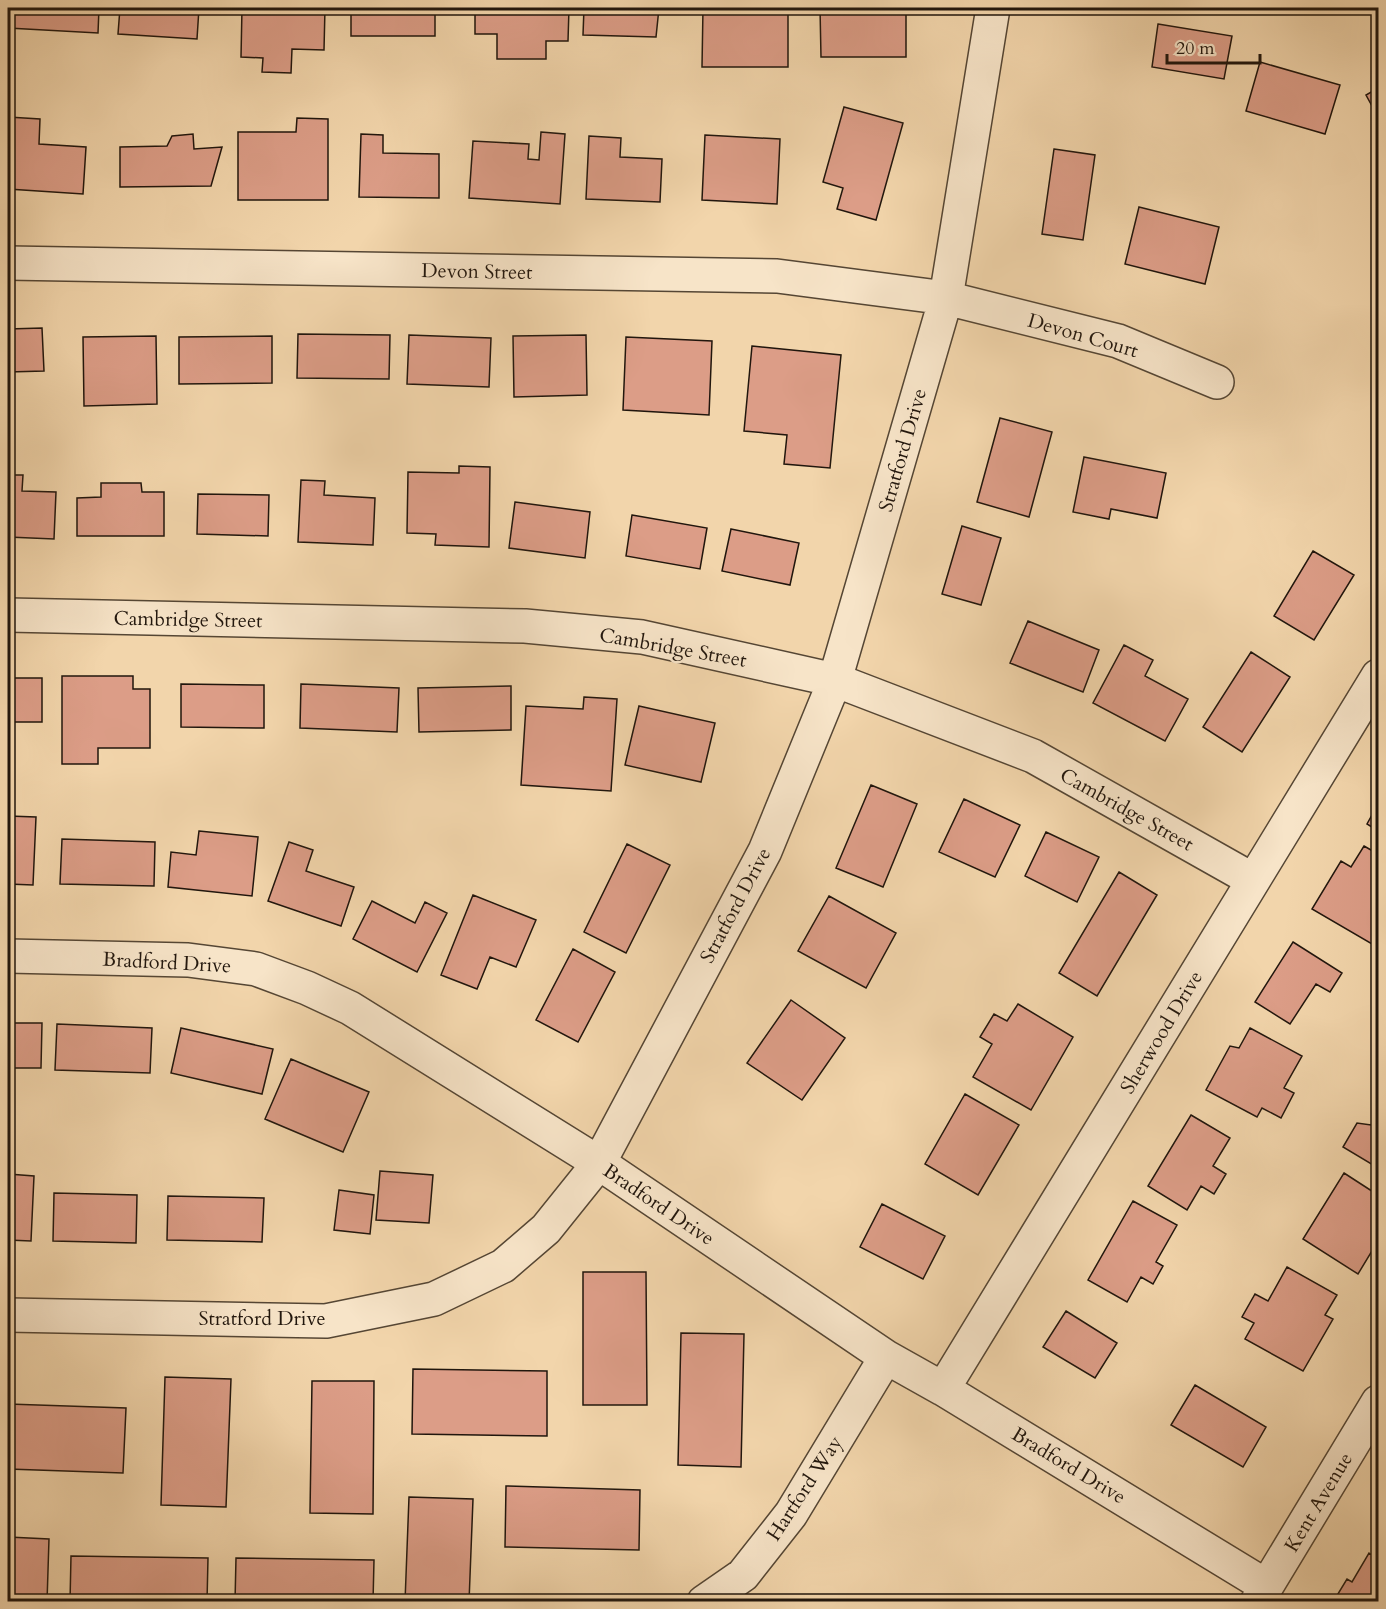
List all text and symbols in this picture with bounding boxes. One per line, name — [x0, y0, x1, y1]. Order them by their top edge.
scale bar — [1167, 27, 1260, 65]
text: 20 m — [1176, 36, 1215, 61]
street label: Devon Street — [421, 257, 533, 286]
street label: Devon Court — [1024, 307, 1142, 364]
street label: Stratford Drive — [872, 385, 933, 515]
street label: Cambridge Street — [113, 605, 263, 634]
street label: Cambridge Street — [597, 621, 749, 674]
street label: Cambridge Street — [1055, 762, 1199, 858]
street label: Stratford Drive — [694, 843, 777, 968]
street label: Bradford Drive — [102, 946, 232, 979]
street label: Sherwood Drive — [1114, 966, 1209, 1099]
street label: Bradford Drive — [598, 1157, 720, 1252]
street label: Stratford Drive — [198, 1305, 326, 1332]
street label: Bradford Drive — [1007, 1421, 1131, 1510]
street label: Hartford Way — [760, 1430, 849, 1546]
street label: Kent Avenue — [1278, 1447, 1359, 1557]

